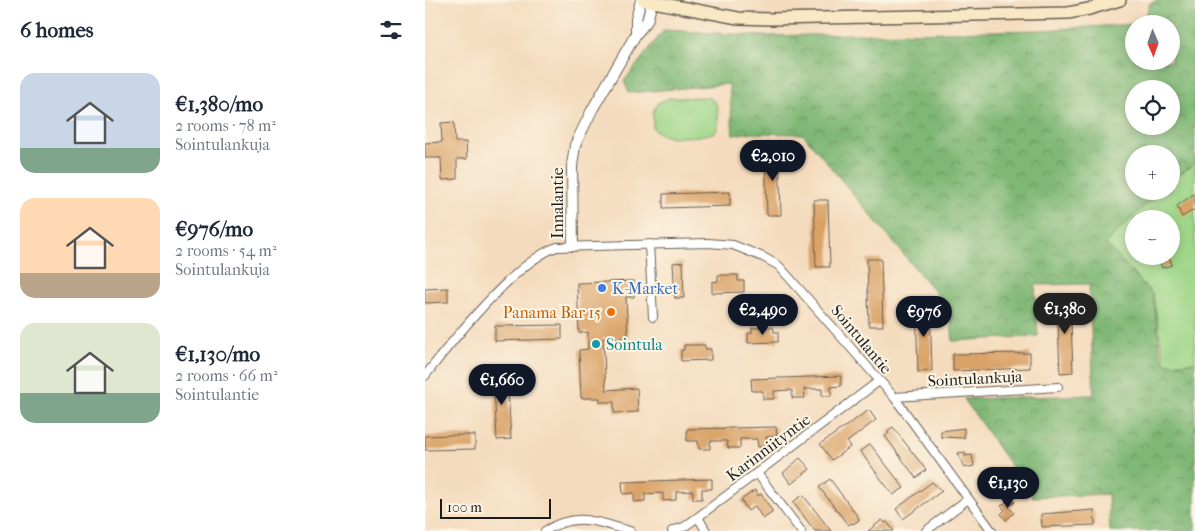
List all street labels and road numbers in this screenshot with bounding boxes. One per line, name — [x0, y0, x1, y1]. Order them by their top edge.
street label: Innalantie — [548, 167, 567, 239]
street label: Sointulantie — [827, 301, 896, 378]
street label: Sointulankuja — [927, 366, 1023, 390]
street label: Karinniityntie — [723, 410, 814, 485]

